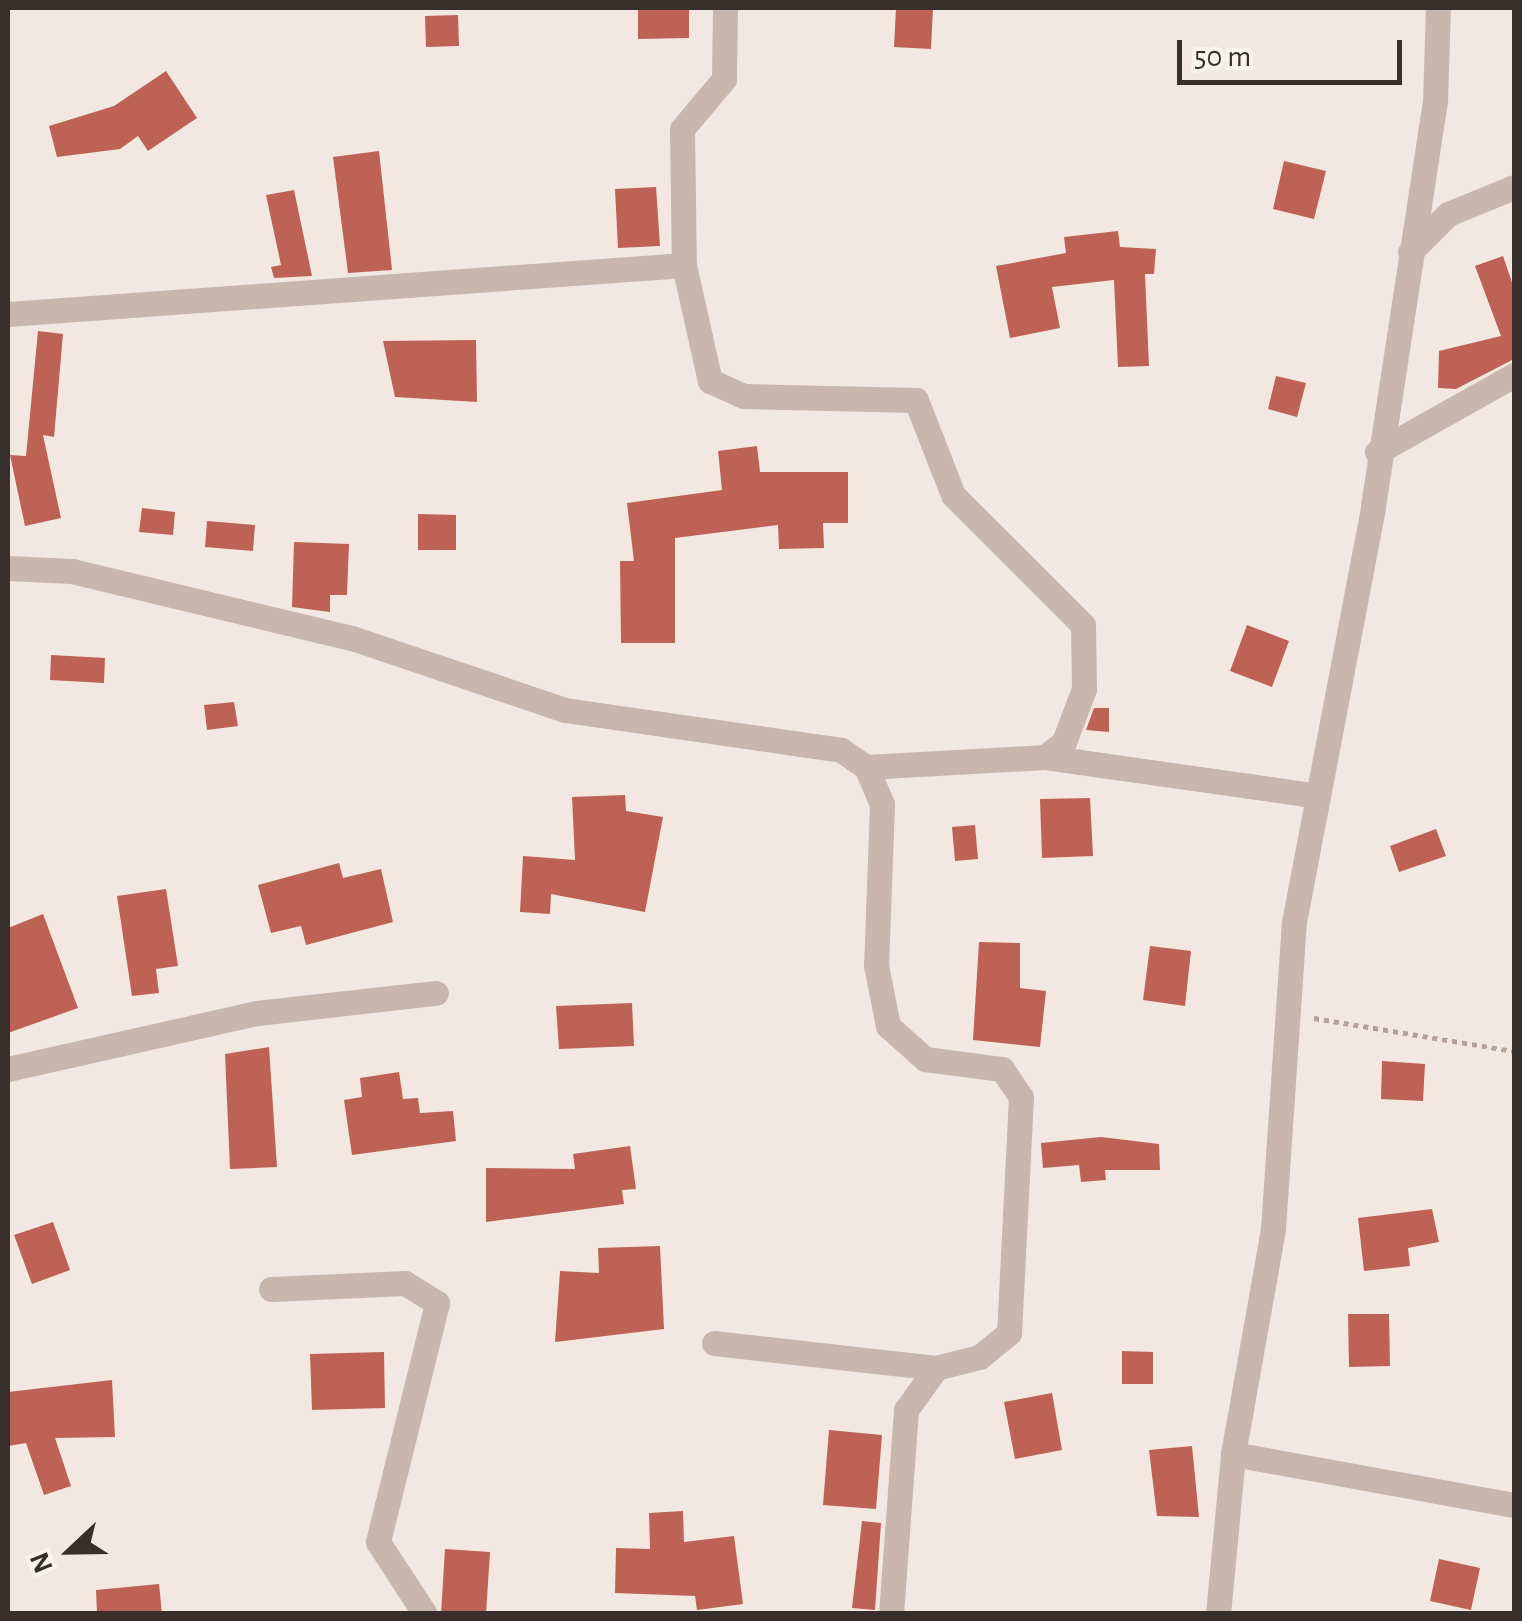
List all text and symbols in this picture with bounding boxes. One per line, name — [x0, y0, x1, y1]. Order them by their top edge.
scale bar — [1182, 20, 1407, 82]
text: 50 m — [1194, 42, 1251, 72]
north arrow — [20, 1501, 120, 1601]
text: N — [26, 1548, 59, 1577]

